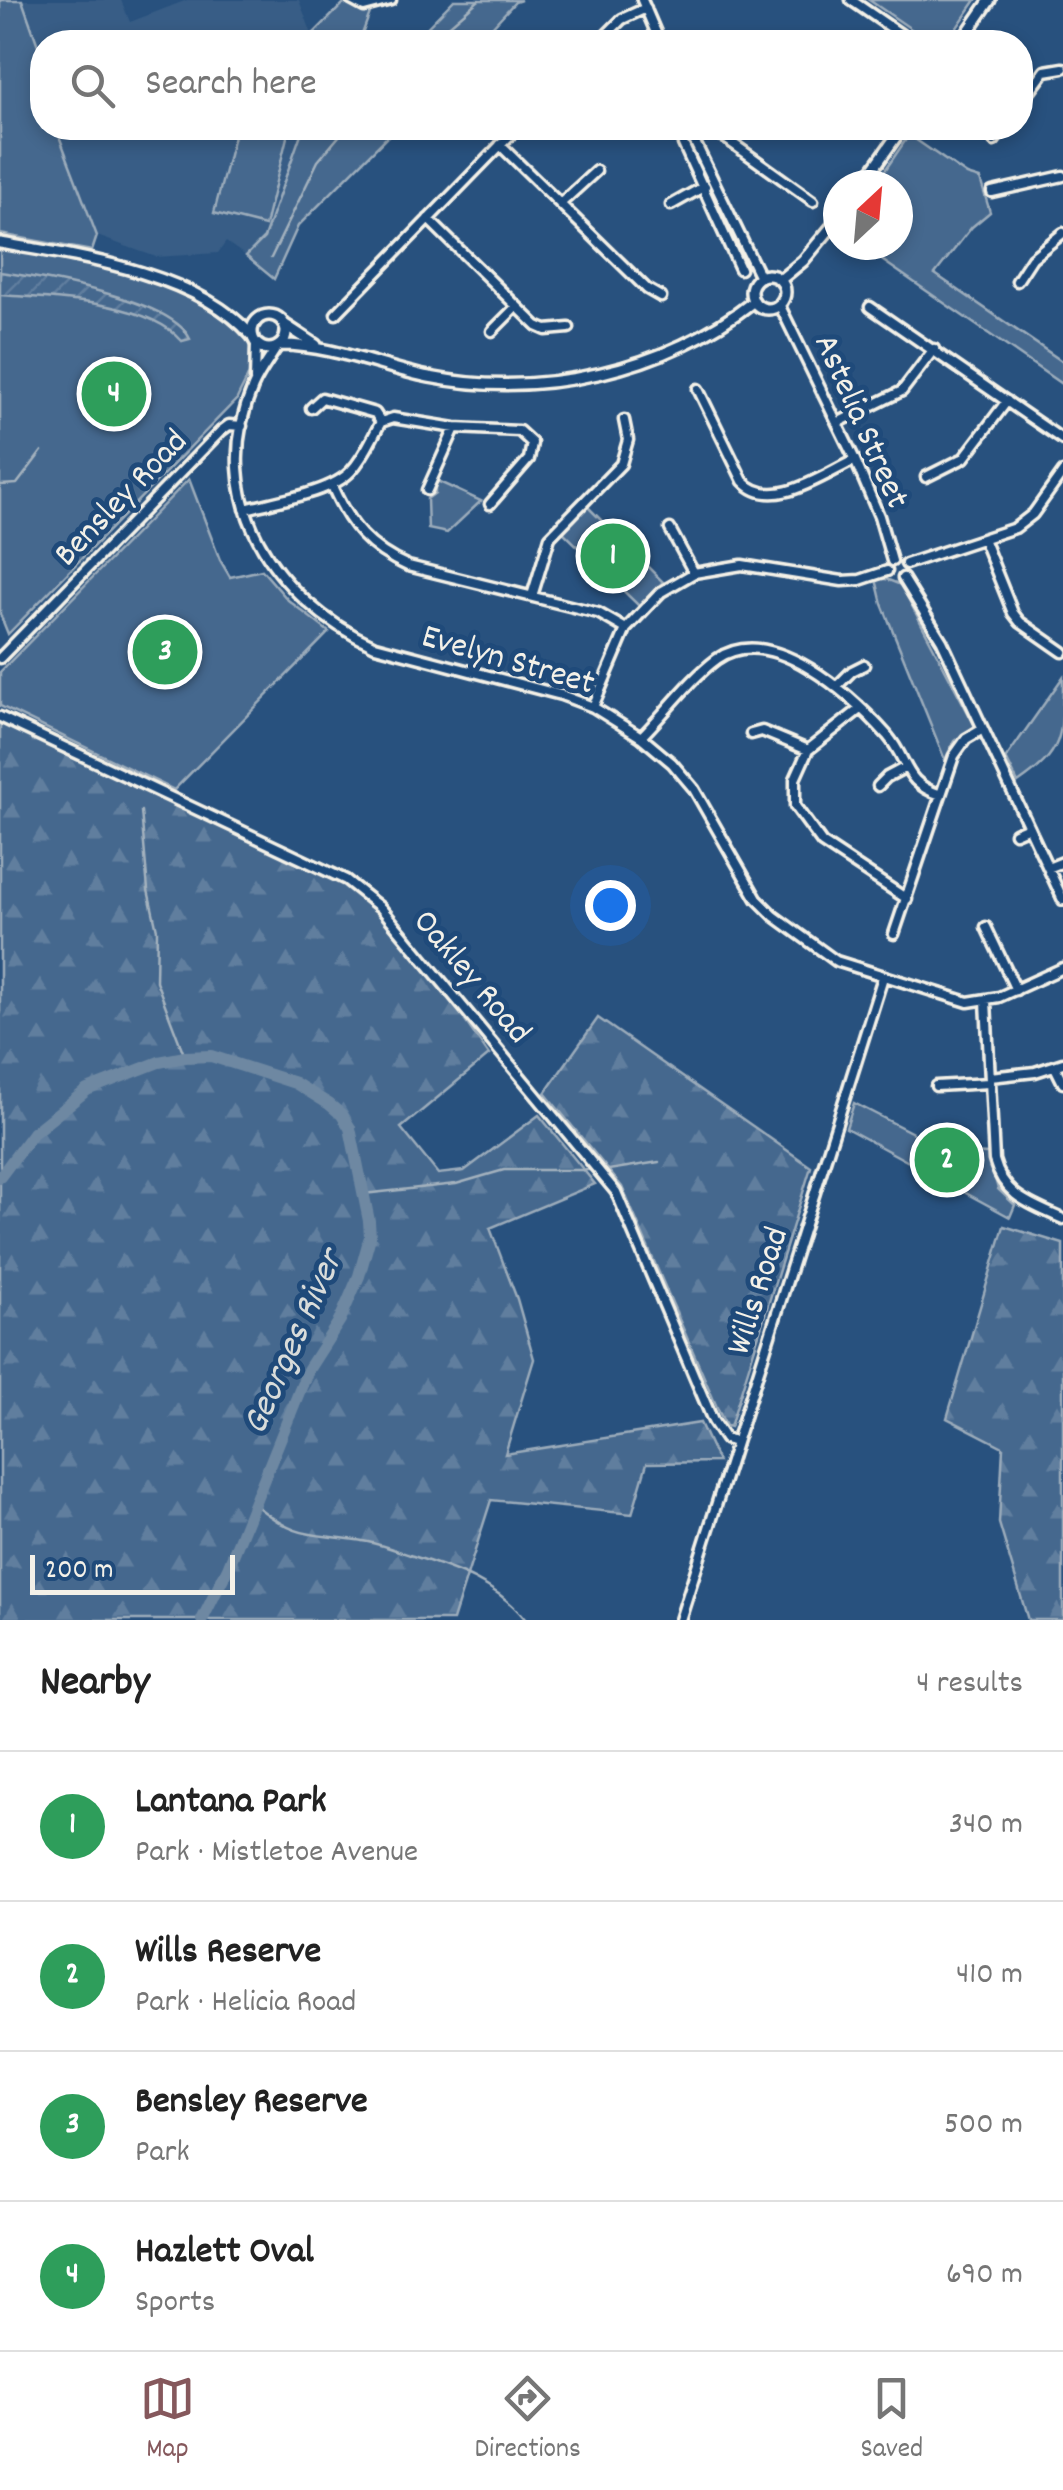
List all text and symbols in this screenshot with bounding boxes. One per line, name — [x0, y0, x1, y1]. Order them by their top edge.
search box — [30, 30, 1033, 140]
icon: search — [65, 58, 120, 113]
text: Search here — [145, 58, 317, 113]
north arrow — [823, 170, 913, 260]
street label: Astelia Street — [799, 327, 920, 517]
pin: 4 — [82, 356, 146, 432]
street label: Bensley Road — [44, 419, 201, 580]
pin: 1 — [580, 518, 646, 594]
street label: Evelyn Street — [415, 613, 600, 710]
pin: 3 — [132, 614, 198, 690]
your location — [585, 880, 636, 931]
street label: Oakley Road — [399, 900, 541, 1056]
pin: 2 — [914, 1122, 980, 1198]
street label: Wills Road — [716, 1221, 804, 1362]
water label: Georges River — [230, 1238, 362, 1444]
scale bar — [30, 1550, 235, 1594]
text: 200 m — [45, 1552, 113, 1592]
text: Nearby — [40, 1655, 150, 1715]
text: 4 results — [916, 1662, 1023, 1708]
text: Lantana Park — [135, 1776, 327, 1831]
text: 1 — [69, 1803, 76, 1849]
text: 340 m — [949, 1803, 1023, 1849]
text: Park · Mistletoe Avenue — [135, 1831, 418, 1877]
text: Wills Reserve — [135, 1926, 321, 1981]
text: 2 — [66, 1953, 79, 1999]
text: 410 m — [956, 1953, 1023, 1999]
text: Park · Helicia Road — [135, 1981, 356, 2027]
text: Bensley Reserve — [135, 2076, 368, 2131]
text: 3 — [65, 2103, 80, 2149]
text: 500 m — [944, 2103, 1023, 2149]
text: Park — [135, 2131, 190, 2177]
text: Hazlett Oval — [135, 2226, 314, 2281]
text: 4 — [66, 2253, 79, 2299]
text: 690 m — [946, 2253, 1023, 2299]
text: Sports — [135, 2281, 215, 2327]
tab: Map — [140, 2371, 195, 2471]
tab: Directions — [475, 2371, 581, 2471]
tab: Saved — [861, 2371, 923, 2471]

